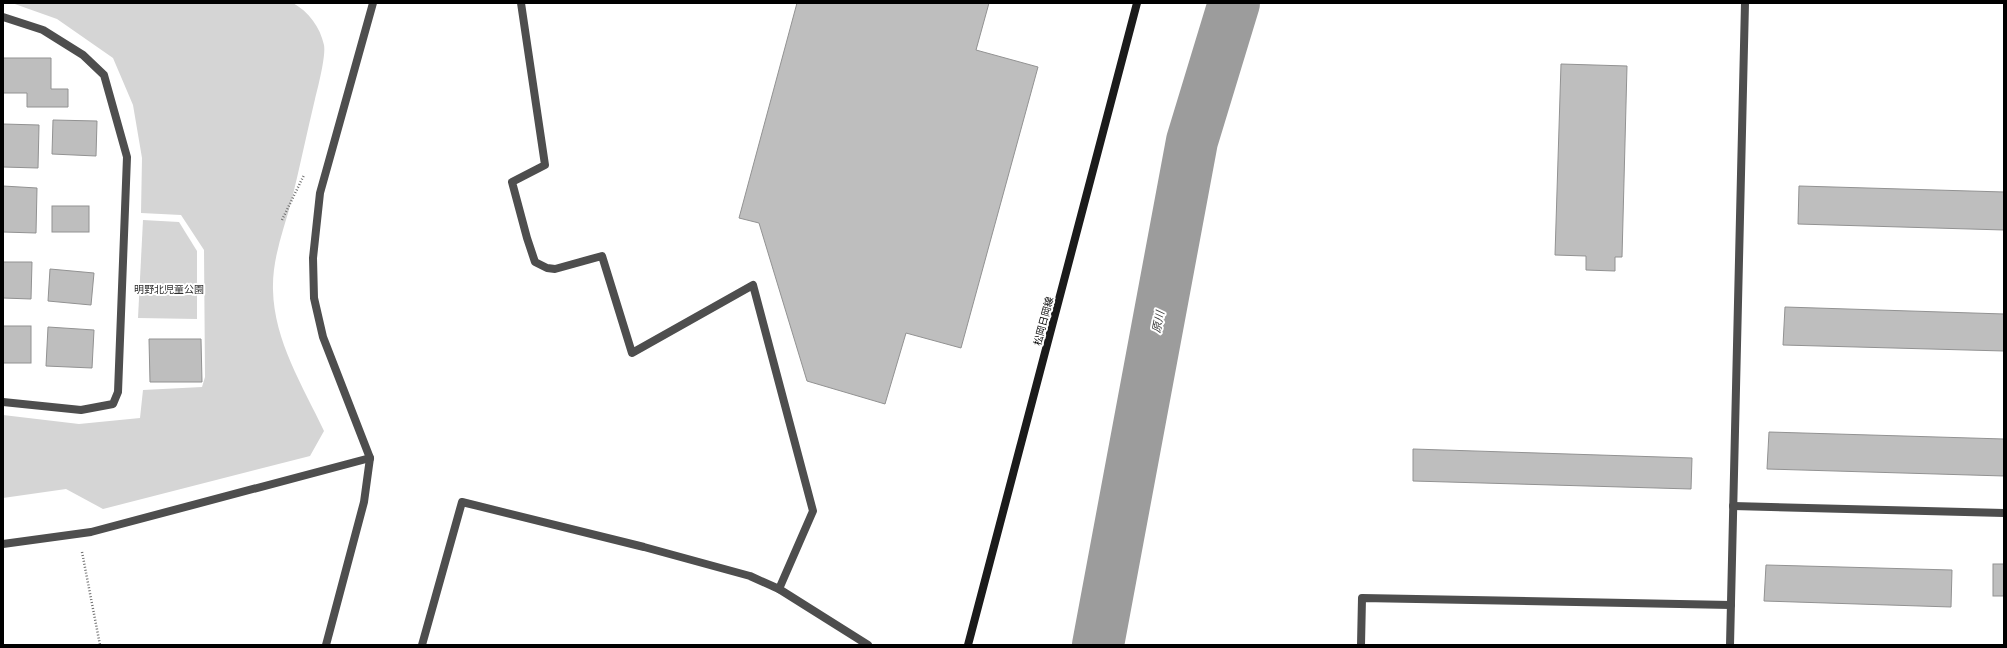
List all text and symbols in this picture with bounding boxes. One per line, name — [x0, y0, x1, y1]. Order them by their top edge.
park label: 明野北児童公園 — [134, 284, 204, 295]
street label: 松岡日岡線 — [1032, 296, 1055, 347]
water label: 原川 — [1150, 309, 1167, 334]

